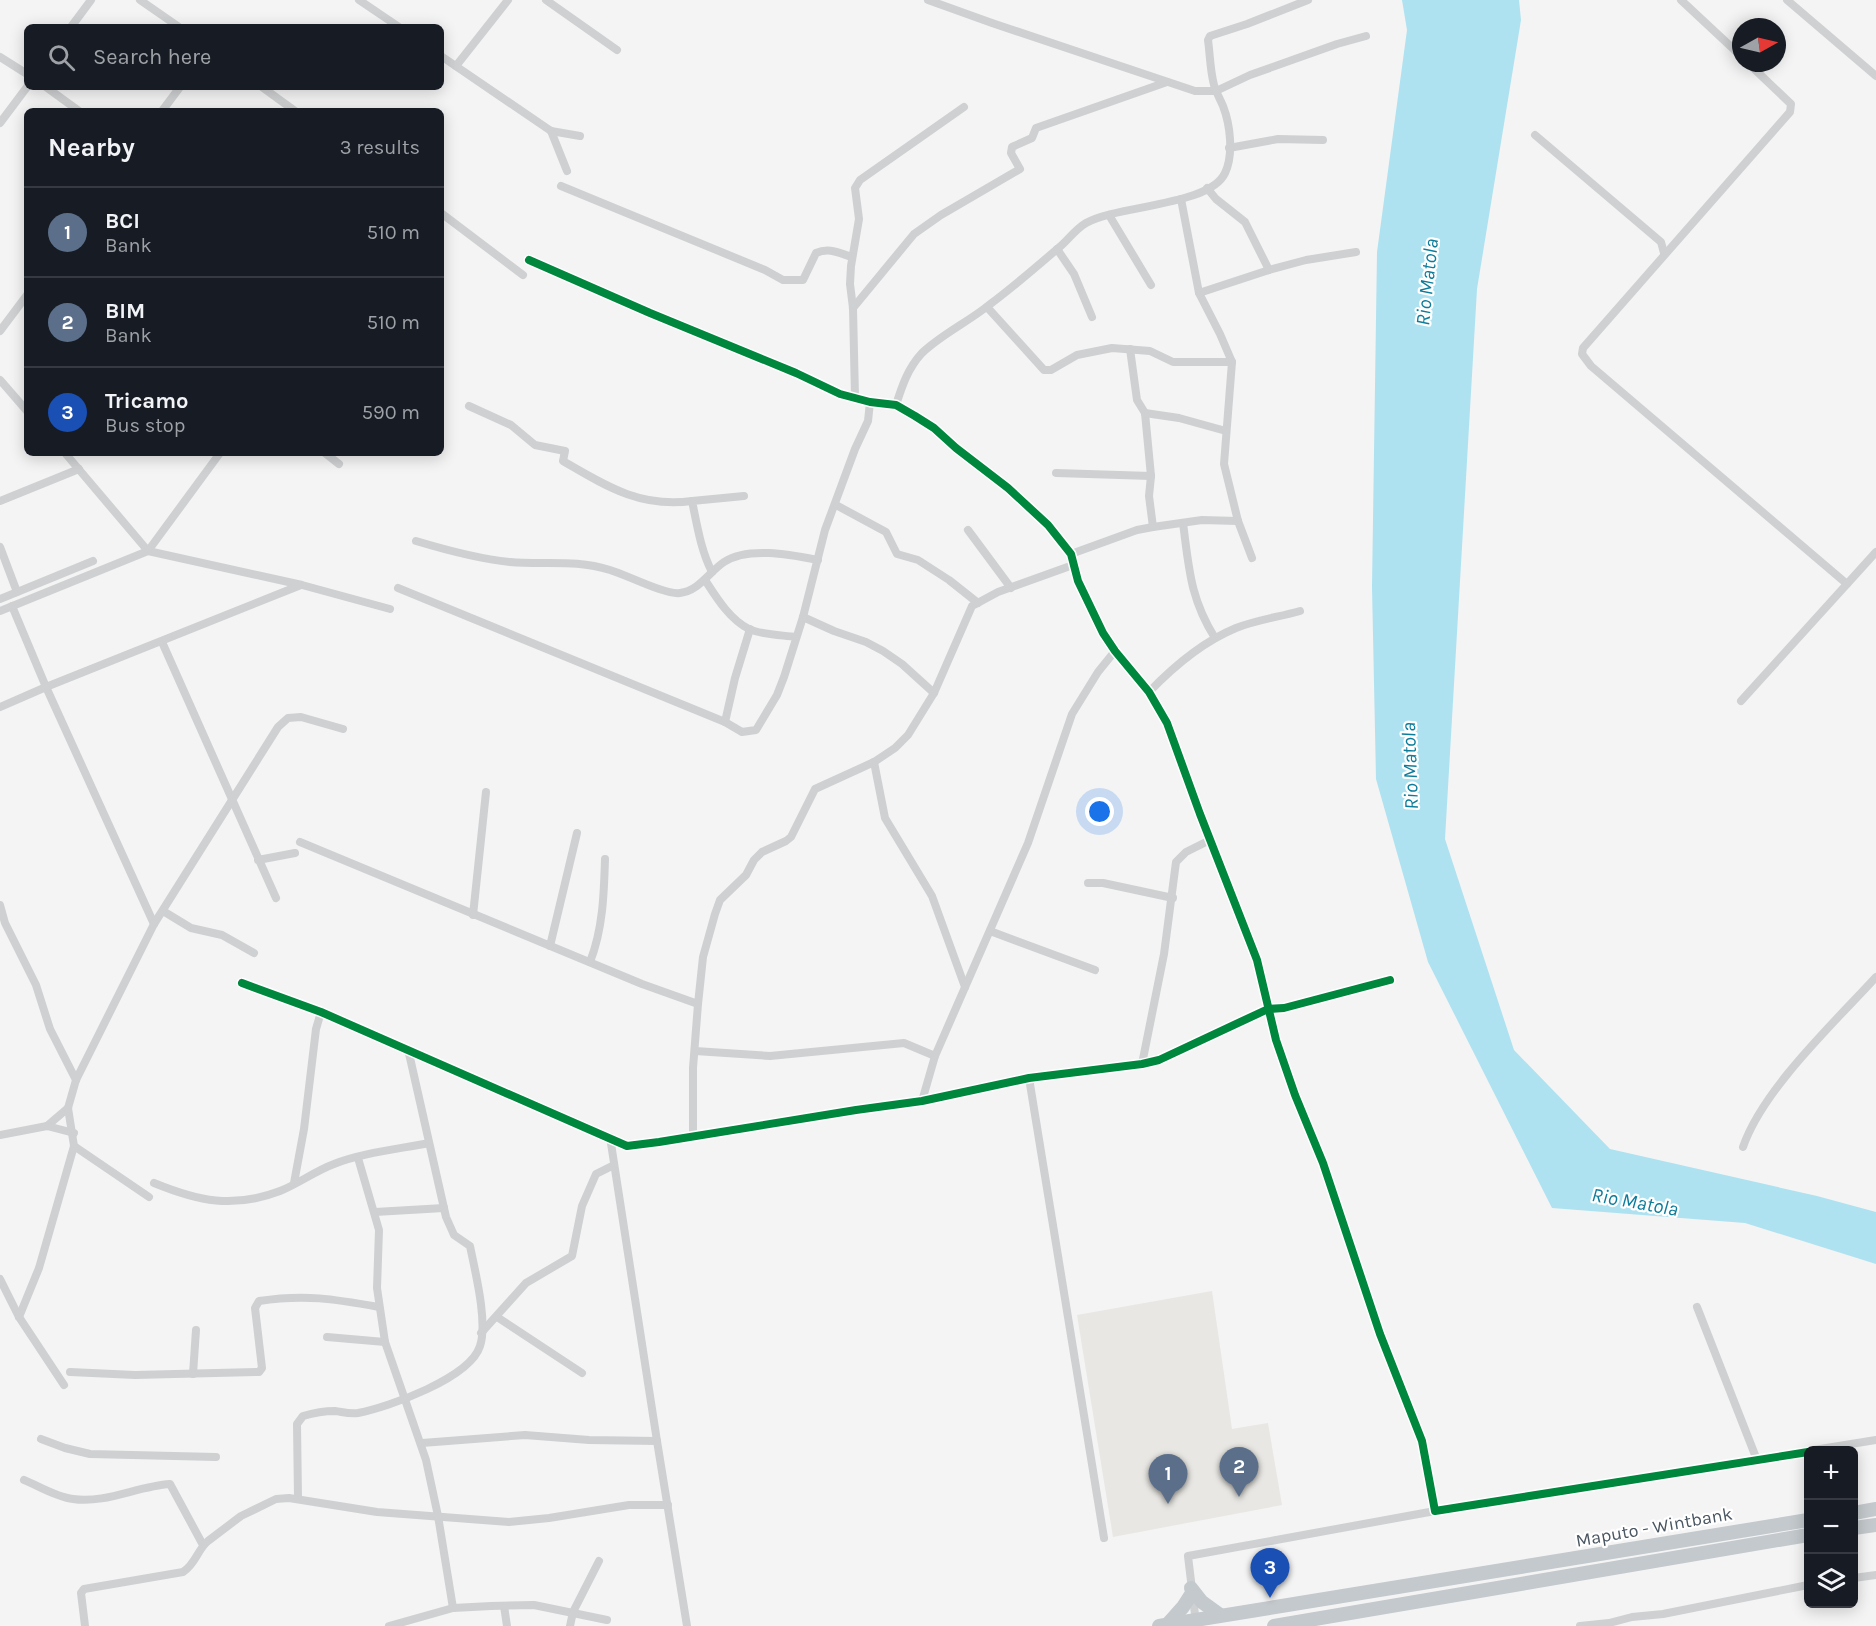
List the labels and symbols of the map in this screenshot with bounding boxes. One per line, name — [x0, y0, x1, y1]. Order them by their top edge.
north arrow — [1732, 18, 1786, 72]
water label: Rio Matola — [1411, 237, 1443, 327]
water label: Rio Matola — [1397, 722, 1423, 810]
your location — [1085, 797, 1114, 826]
water label: Rio Matola — [1590, 1183, 1680, 1221]
pin: 2 — [1220, 1448, 1258, 1497]
pin: 1 — [1148, 1454, 1188, 1504]
street label: Maputo - Wintbank — [1574, 1502, 1734, 1552]
pin: 3 — [1250, 1548, 1290, 1598]

